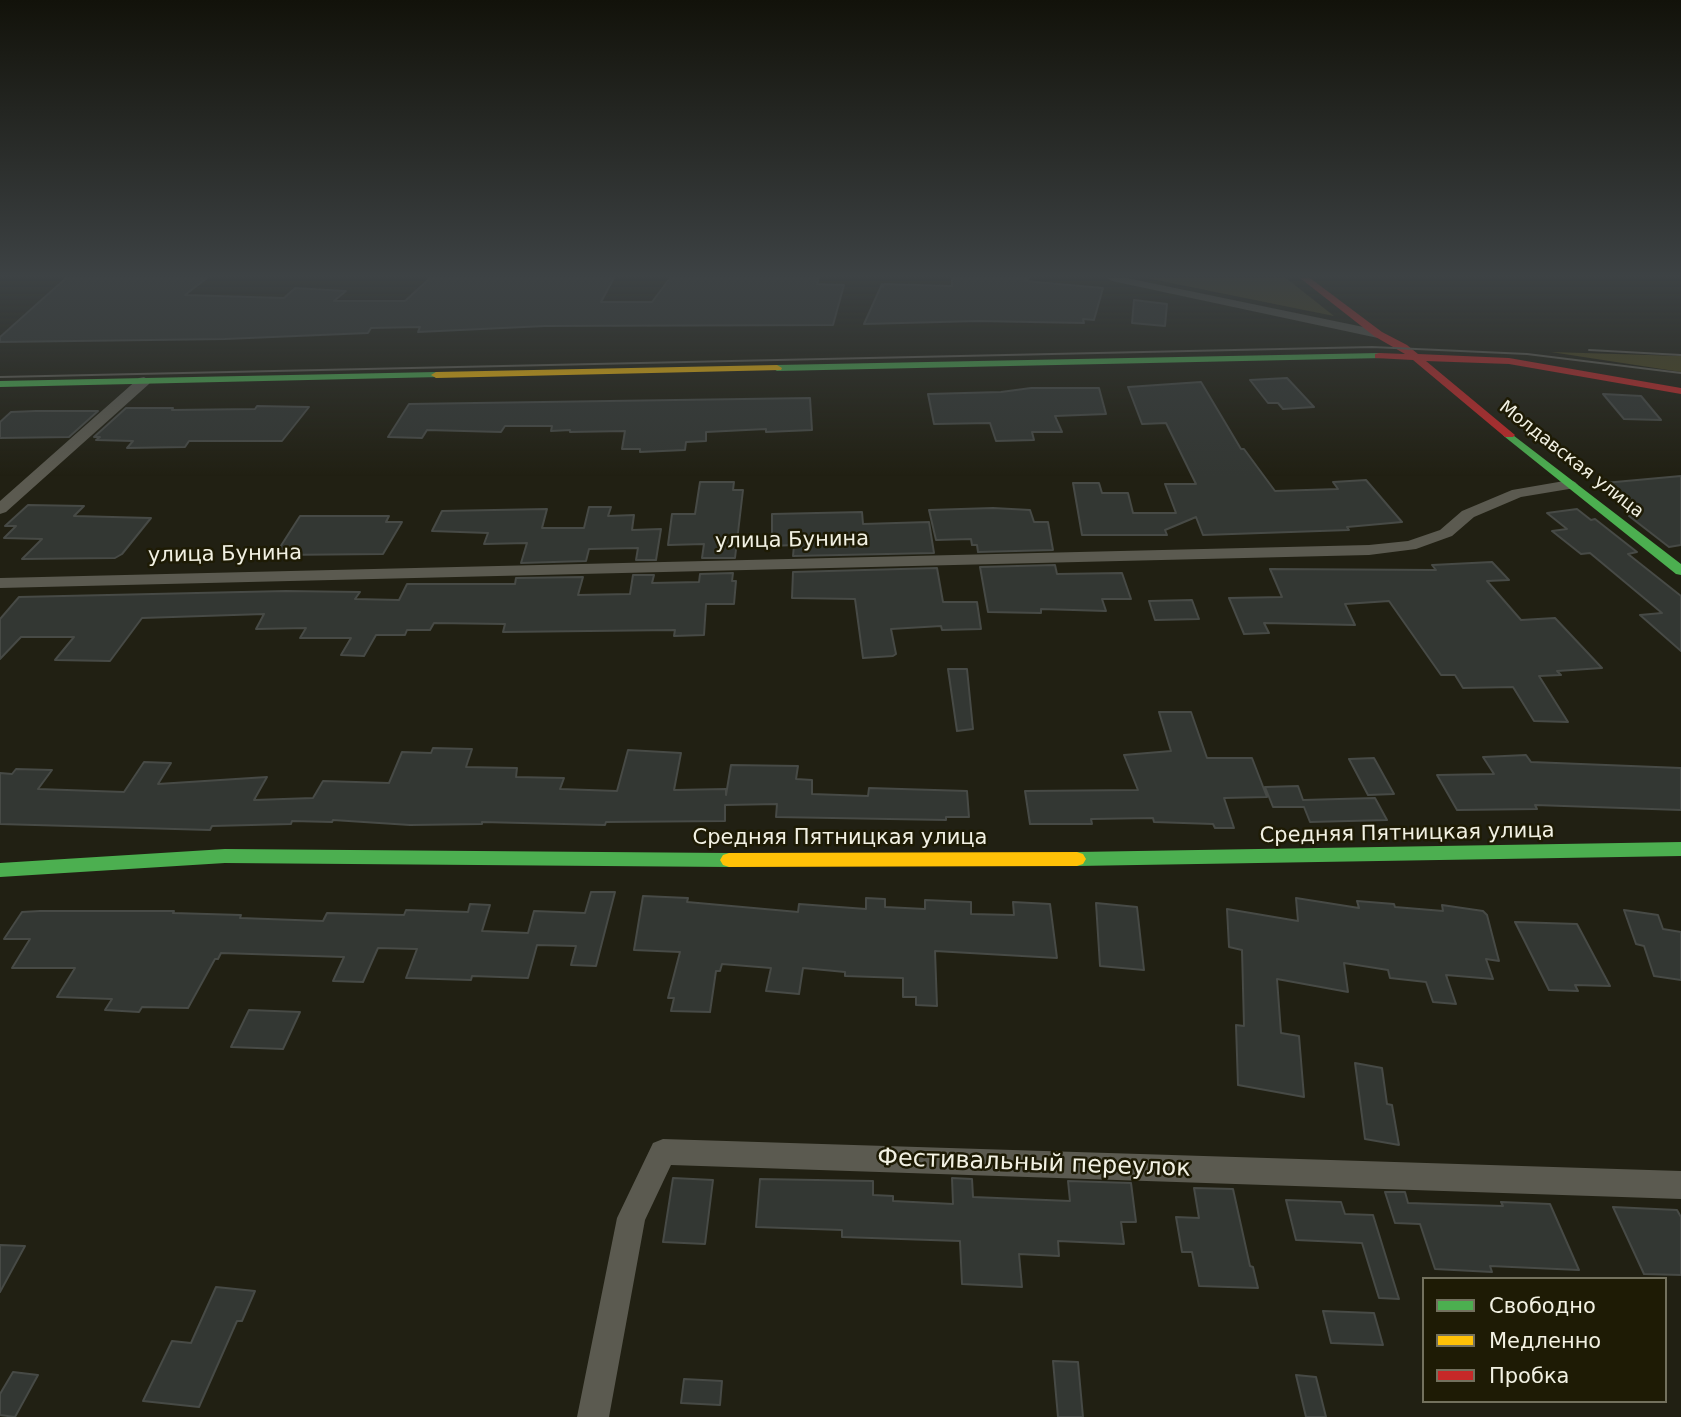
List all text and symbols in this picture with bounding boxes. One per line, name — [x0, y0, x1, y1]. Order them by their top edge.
street label: Молдавская улица — [1494, 397, 1648, 523]
street label: улица Бунина — [715, 527, 869, 555]
street label: улица Бунина — [148, 541, 302, 569]
street label: Средняя Пятницкая улица — [1259, 819, 1555, 849]
street label: Средняя Пятницкая улица — [693, 826, 987, 852]
street label: Фестивальный переулок — [877, 1144, 1191, 1184]
legend — [1422, 1277, 1667, 1403]
text: Свободно — [1489, 1294, 1596, 1318]
text: Медленно — [1489, 1329, 1601, 1353]
text: Пробка — [1489, 1364, 1569, 1388]

